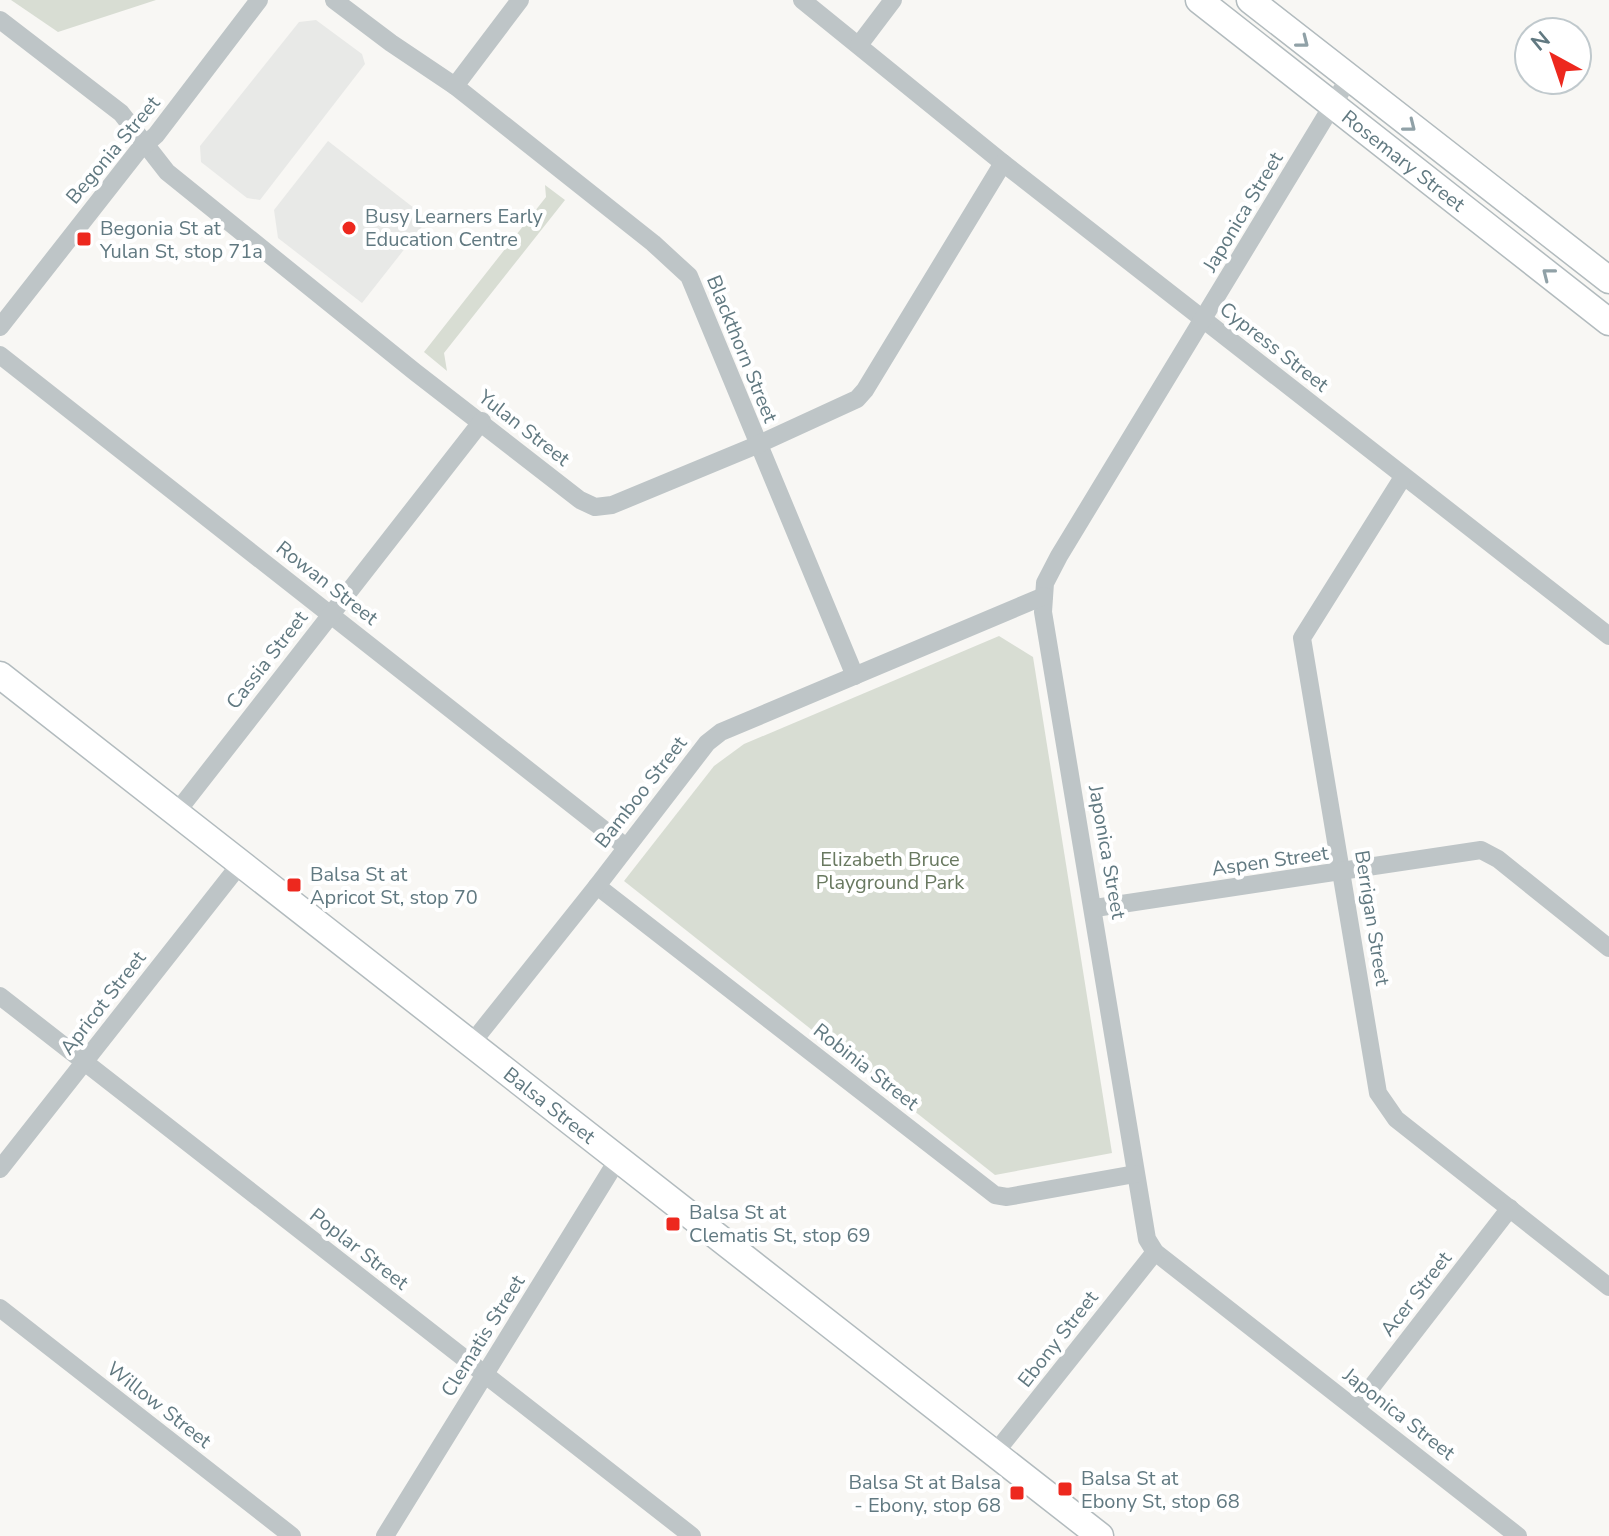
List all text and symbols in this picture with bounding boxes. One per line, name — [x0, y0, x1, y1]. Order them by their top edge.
north arrow — [1513, 16, 1593, 96]
text: N — [1525, 25, 1557, 58]
one-way arrow — [1294, 32, 1309, 46]
street label: Begonia Street — [60, 89, 167, 210]
street label: Rosemary Street — [1336, 104, 1472, 218]
one-way arrow — [1401, 116, 1416, 130]
street label: Japonica Street — [1196, 146, 1290, 278]
place label: Busy Learners Early Education Centre — [365, 203, 544, 253]
place label: Begonia St at Yulan St, stop 71a — [99, 215, 263, 265]
marker: Busy Learners Early Education Centre — [340, 219, 358, 237]
marker: Begonia St at Yulan St, stop 71a — [75, 230, 93, 248]
one-way arrow — [1542, 269, 1557, 284]
street label: Blackthorn Street — [700, 271, 784, 428]
street label: Cypress Street — [1214, 296, 1335, 399]
street label: Yulan Street — [472, 383, 576, 473]
street label: Rowan Street — [270, 535, 384, 632]
street label: Cassia Street — [220, 604, 315, 715]
street label: Bamboo Street — [589, 730, 694, 853]
street label: Japonica Street — [1082, 782, 1132, 922]
street label: Aspen Street — [1210, 839, 1331, 883]
park label: Elizabeth Bruce Playground Park — [816, 846, 965, 896]
street label: Berrigan Street — [1348, 848, 1396, 989]
place label: Balsa St at Apricot St, stop 70 — [310, 861, 478, 911]
marker: Balsa St at Apricot St, stop 70 — [285, 876, 303, 894]
street label: Apricot Street — [54, 945, 153, 1060]
street label: Robinia Street — [808, 1017, 925, 1117]
street label: Balsa Street — [498, 1061, 602, 1150]
place label: Balsa St at Clematis St, stop 69 — [689, 1199, 871, 1249]
street label: Poplar Street — [304, 1202, 415, 1297]
marker: Balsa St at Clematis St, stop 69 — [664, 1215, 682, 1233]
street label: Acer Street — [1374, 1245, 1458, 1342]
street label: Clematis Street — [435, 1269, 532, 1402]
street label: Ebony Street — [1012, 1284, 1105, 1393]
street label: Willow Street — [101, 1356, 218, 1455]
street label: Japonica Street — [1337, 1361, 1461, 1467]
place label: Balsa St at Ebony St, stop 68 — [1081, 1465, 1240, 1515]
place label: Balsa St at Balsa - Ebony, stop 68 — [848, 1469, 1001, 1519]
marker: Balsa St at Ebony St, stop 68 — [1056, 1480, 1074, 1498]
marker: Balsa St at Balsa - Ebony, stop 68 — [1008, 1484, 1026, 1502]

